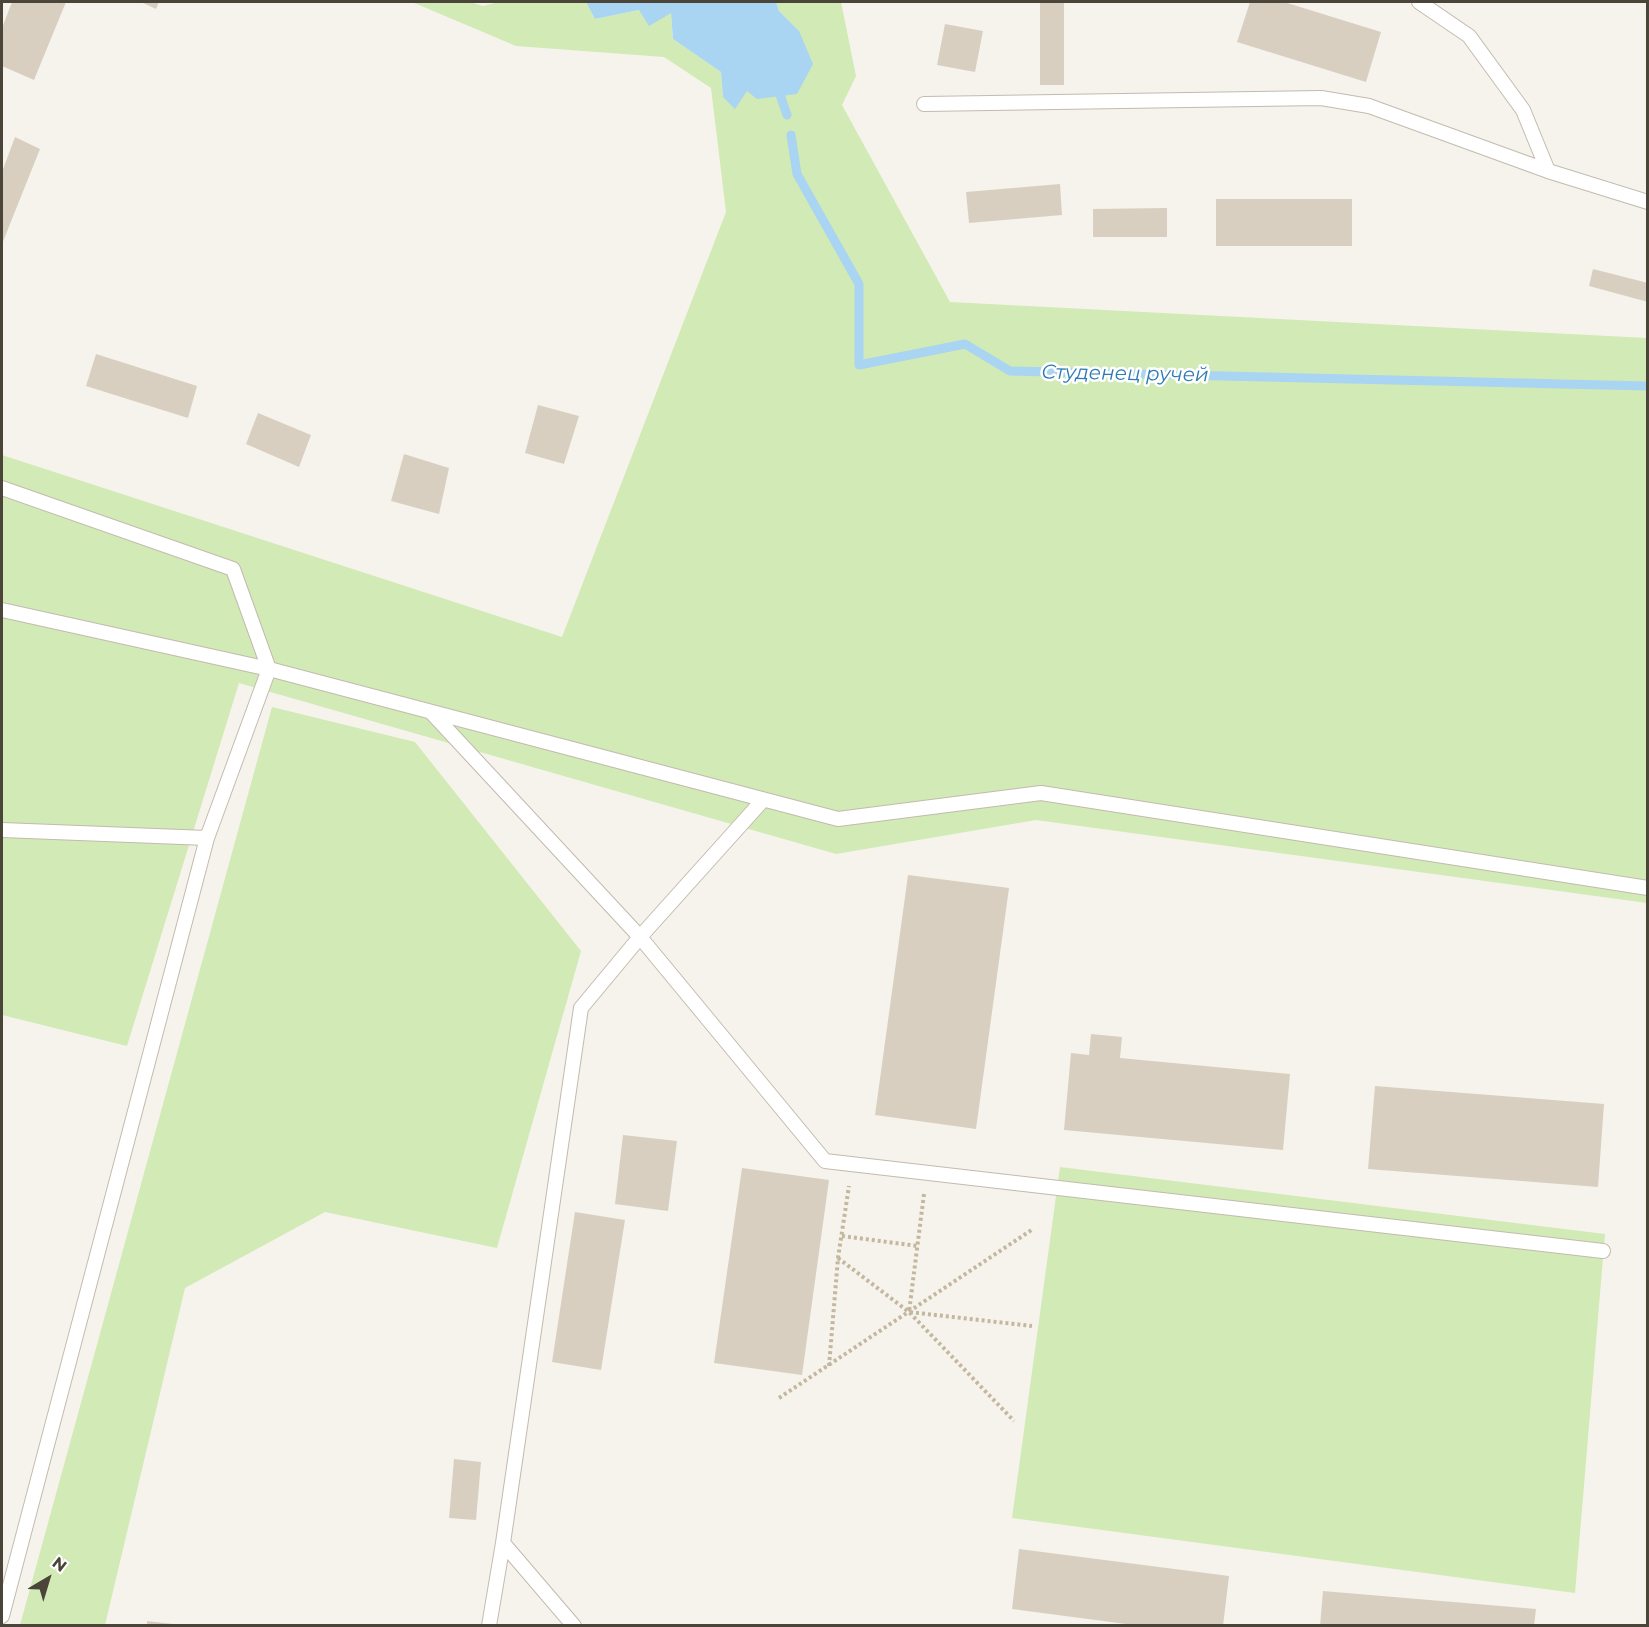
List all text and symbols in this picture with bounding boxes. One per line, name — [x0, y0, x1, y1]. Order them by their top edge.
water label: Студенец ручей — [1041, 361, 1209, 387]
north arrow — [18, 1549, 78, 1609]
text: N — [48, 1553, 70, 1576]

